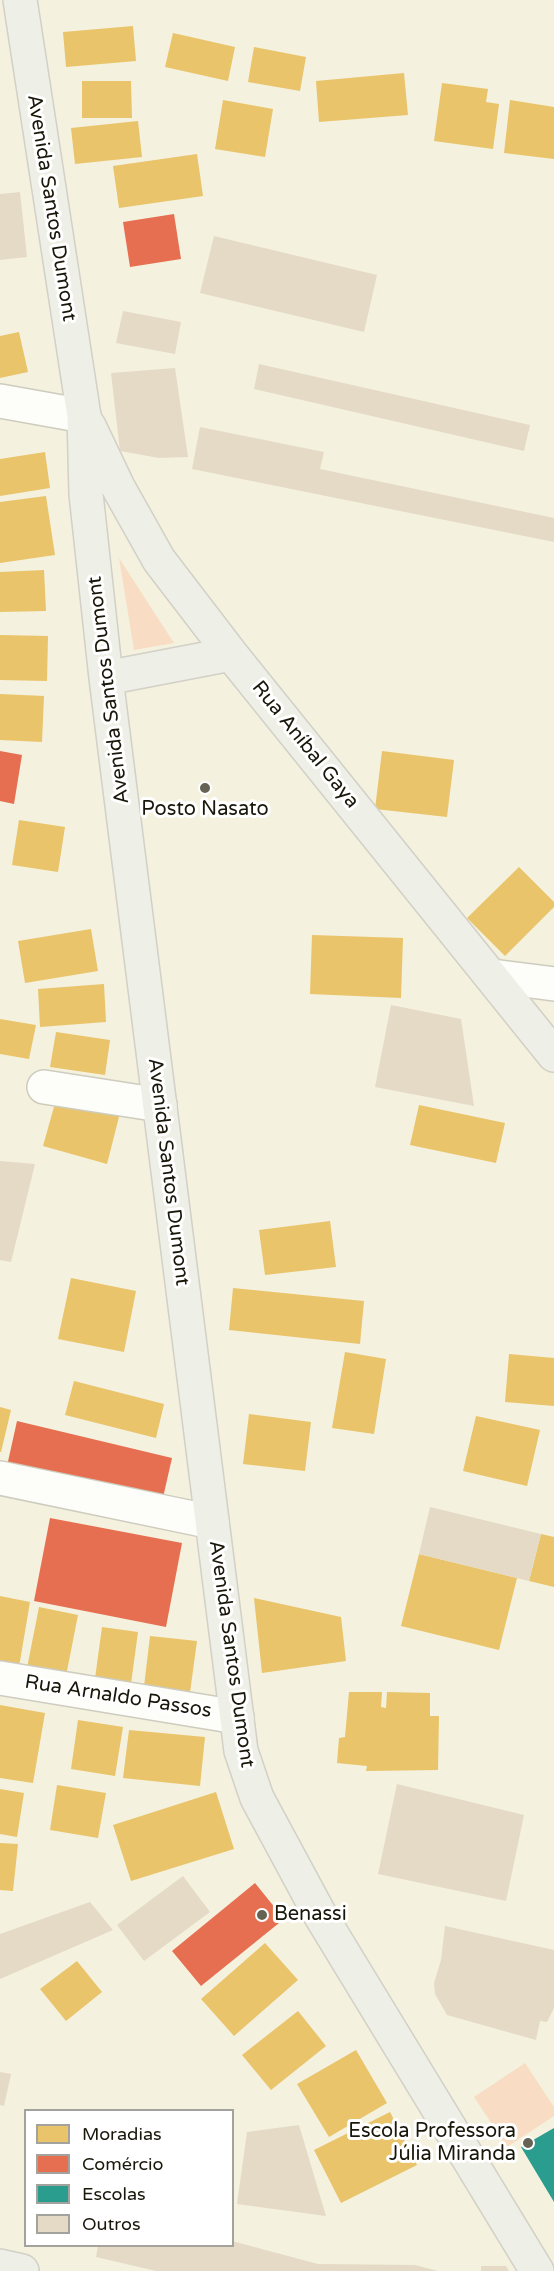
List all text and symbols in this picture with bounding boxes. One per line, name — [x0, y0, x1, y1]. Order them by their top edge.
street label: Avenida Santos Dumont — [21, 93, 81, 323]
street label: Avenida Santos Dumont — [83, 575, 135, 805]
street label: Rua Aníbal Gaya — [246, 676, 364, 814]
marker: Posto Nasato — [198, 781, 212, 795]
place label: Posto Nasato — [141, 798, 269, 822]
street label: Avenida Santos Dumont — [142, 1057, 194, 1287]
street label: Avenida Santos Dumont — [203, 1539, 259, 1769]
street label: Rua Arnaldo Passos — [23, 1670, 213, 1724]
place label: Benassi — [274, 1903, 347, 1927]
marker: Benassi — [255, 1908, 269, 1922]
legend — [24, 2109, 234, 2247]
place label: Escola Professora Júlia Miranda — [348, 2120, 516, 2167]
text: Moradias — [82, 2123, 162, 2145]
marker: Escola Professora Júlia Miranda — [521, 2136, 535, 2150]
text: Comércio — [82, 2153, 164, 2175]
text: Escolas — [82, 2183, 146, 2205]
text: Outros — [82, 2213, 141, 2235]

